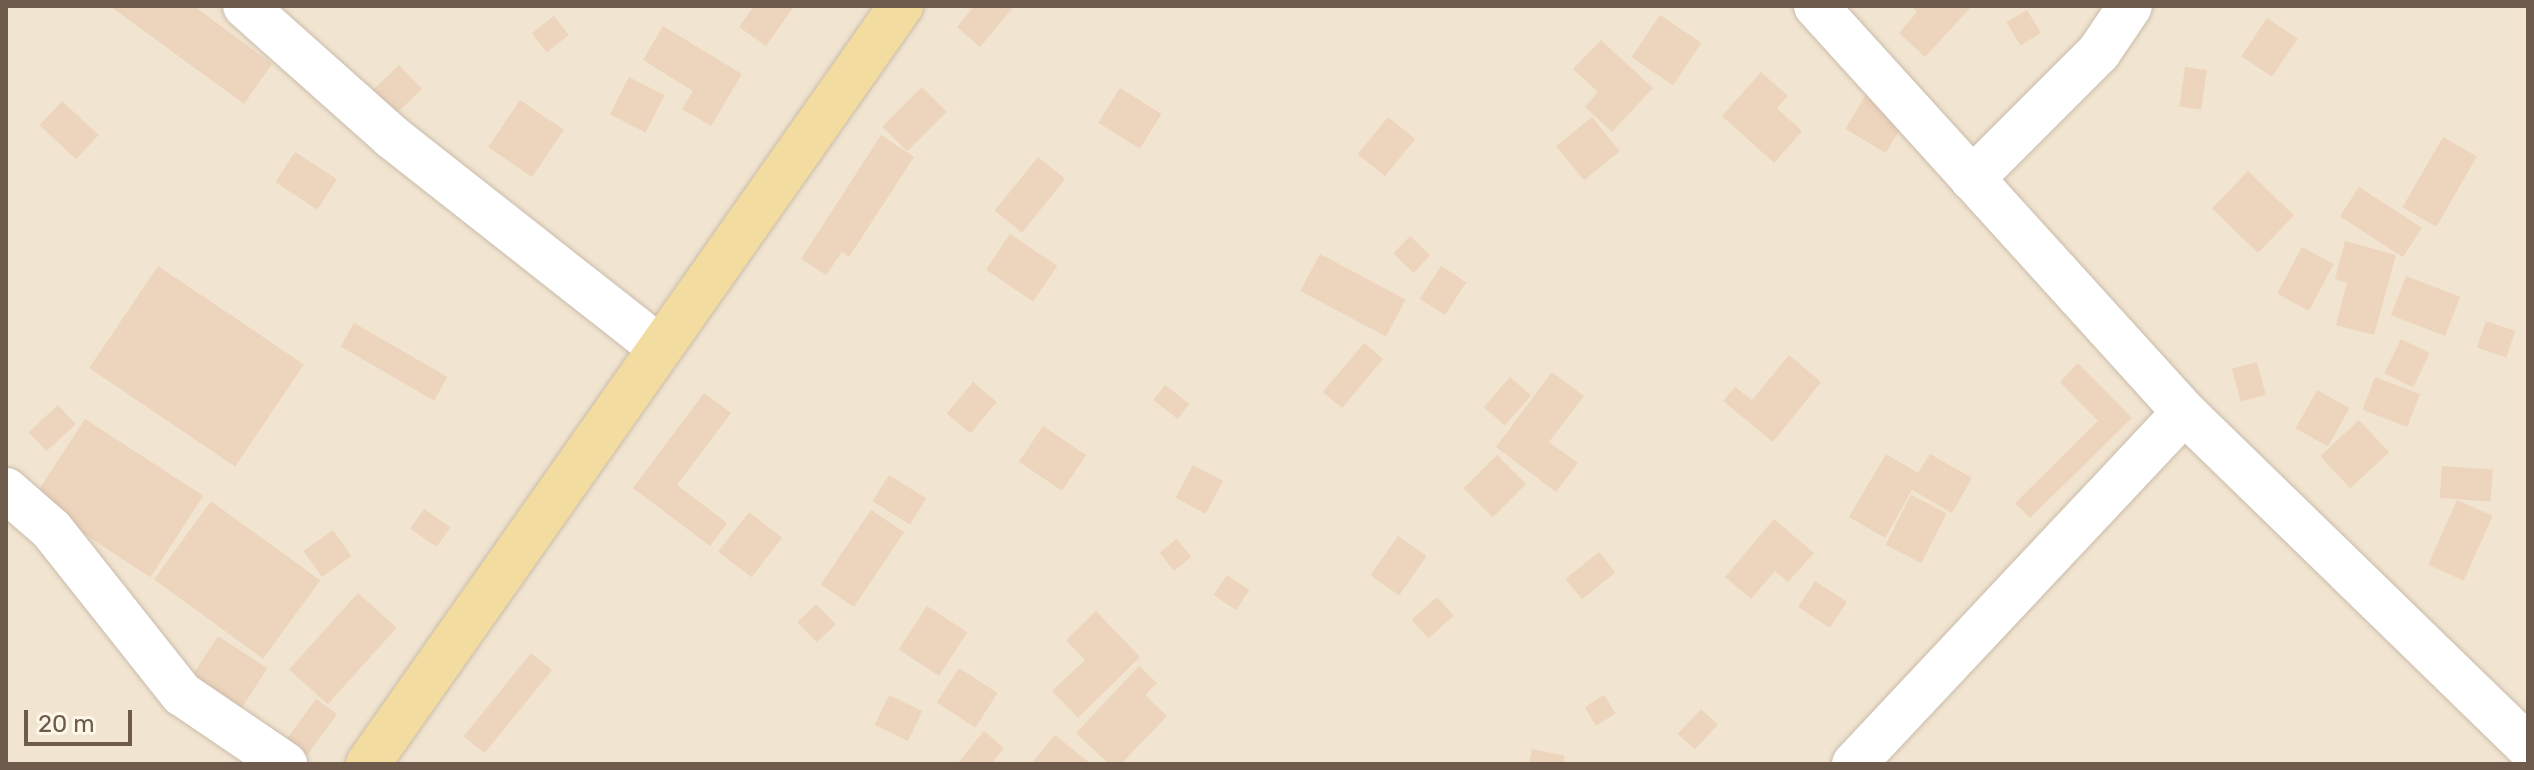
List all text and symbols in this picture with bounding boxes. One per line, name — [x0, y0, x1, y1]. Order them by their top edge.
scale bar — [28, 694, 136, 744]
text: 20 m — [38, 710, 95, 738]

